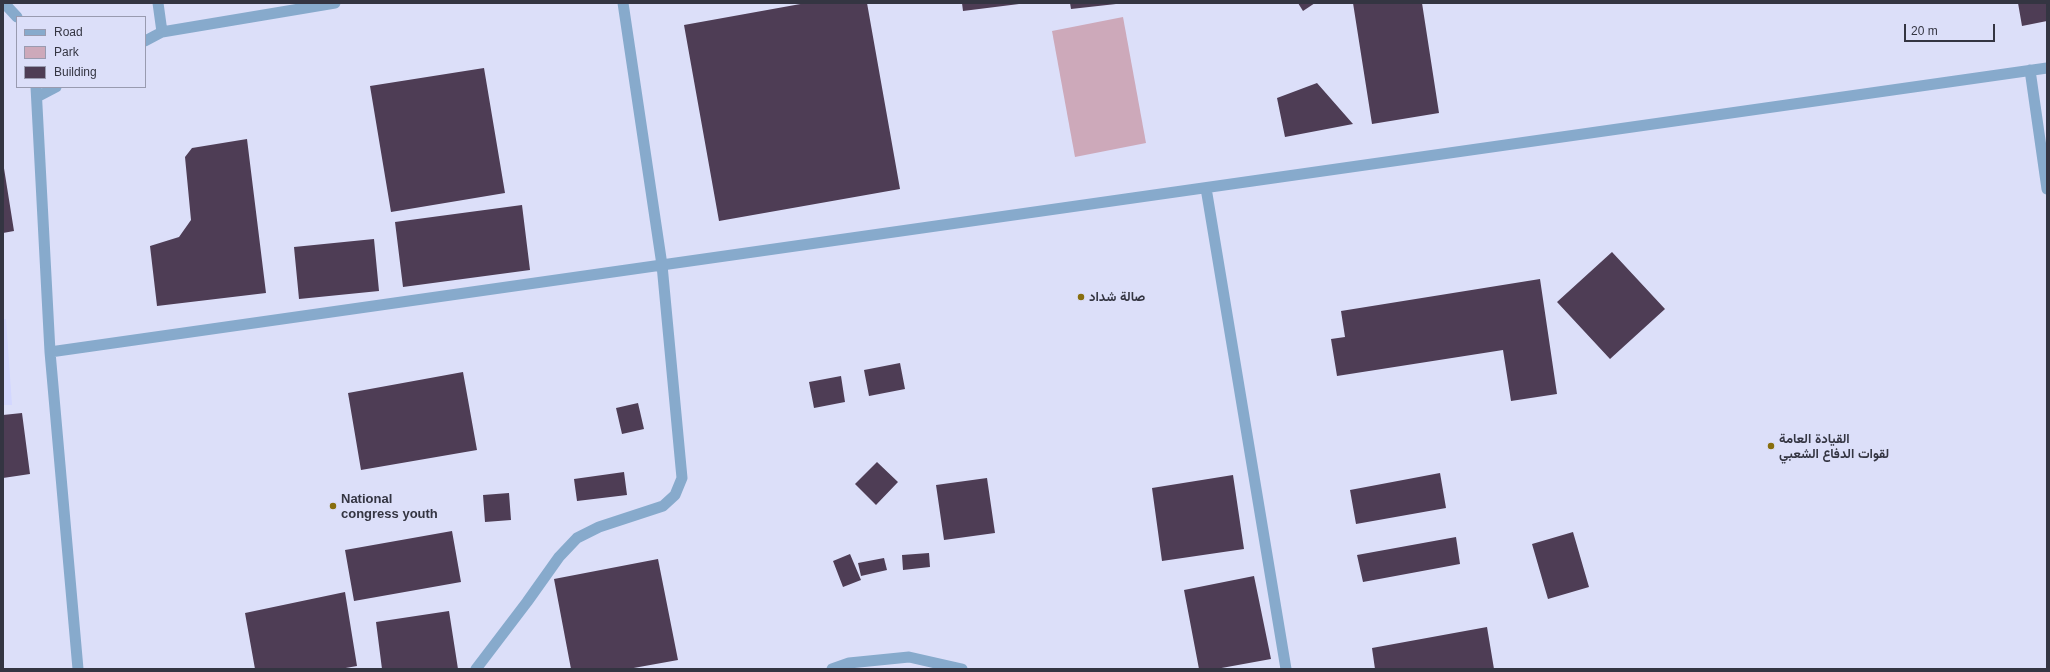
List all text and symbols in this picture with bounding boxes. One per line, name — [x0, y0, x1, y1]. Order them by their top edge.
legend — [16, 16, 146, 88]
scale bar — [1906, 16, 1997, 42]
text: 20 m — [1911, 24, 1938, 38]
text: Road — [54, 25, 83, 39]
text: Park — [54, 45, 79, 59]
text: Building — [54, 65, 97, 79]
place label: صالة شداد — [1089, 289, 1145, 305]
marker: صالة شداد — [1076, 292, 1086, 302]
place label: القيادة العامة لقوات الدفاع الشعبي — [1779, 431, 1889, 462]
marker: القيادة العامة لقوات الدفاع الشعبي — [1766, 441, 1776, 451]
place label: National congress youth — [341, 491, 438, 522]
marker: National congress youth — [328, 501, 338, 511]

